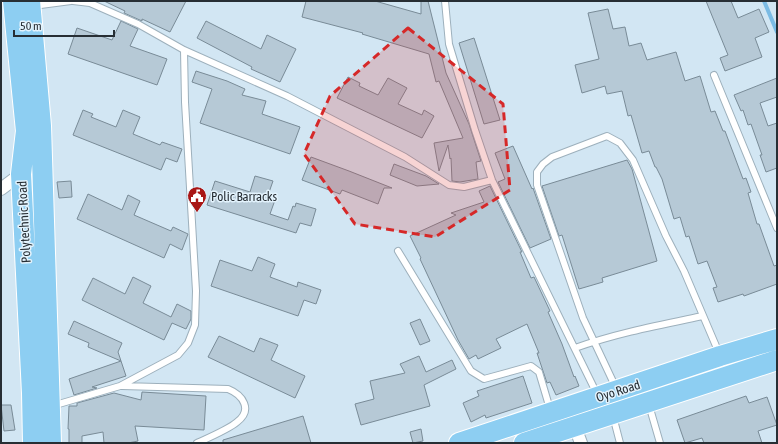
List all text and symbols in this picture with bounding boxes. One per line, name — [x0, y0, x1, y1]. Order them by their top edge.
scale bar — [14, 12, 114, 38]
text: 50 m — [20, 19, 42, 33]
street label: Polytechnic Road — [14, 181, 34, 263]
public building icon: Polic Barracks — [186, 185, 208, 213]
place label: Polic Barracks — [211, 189, 278, 204]
street label: Oyo Road — [594, 377, 642, 405]

